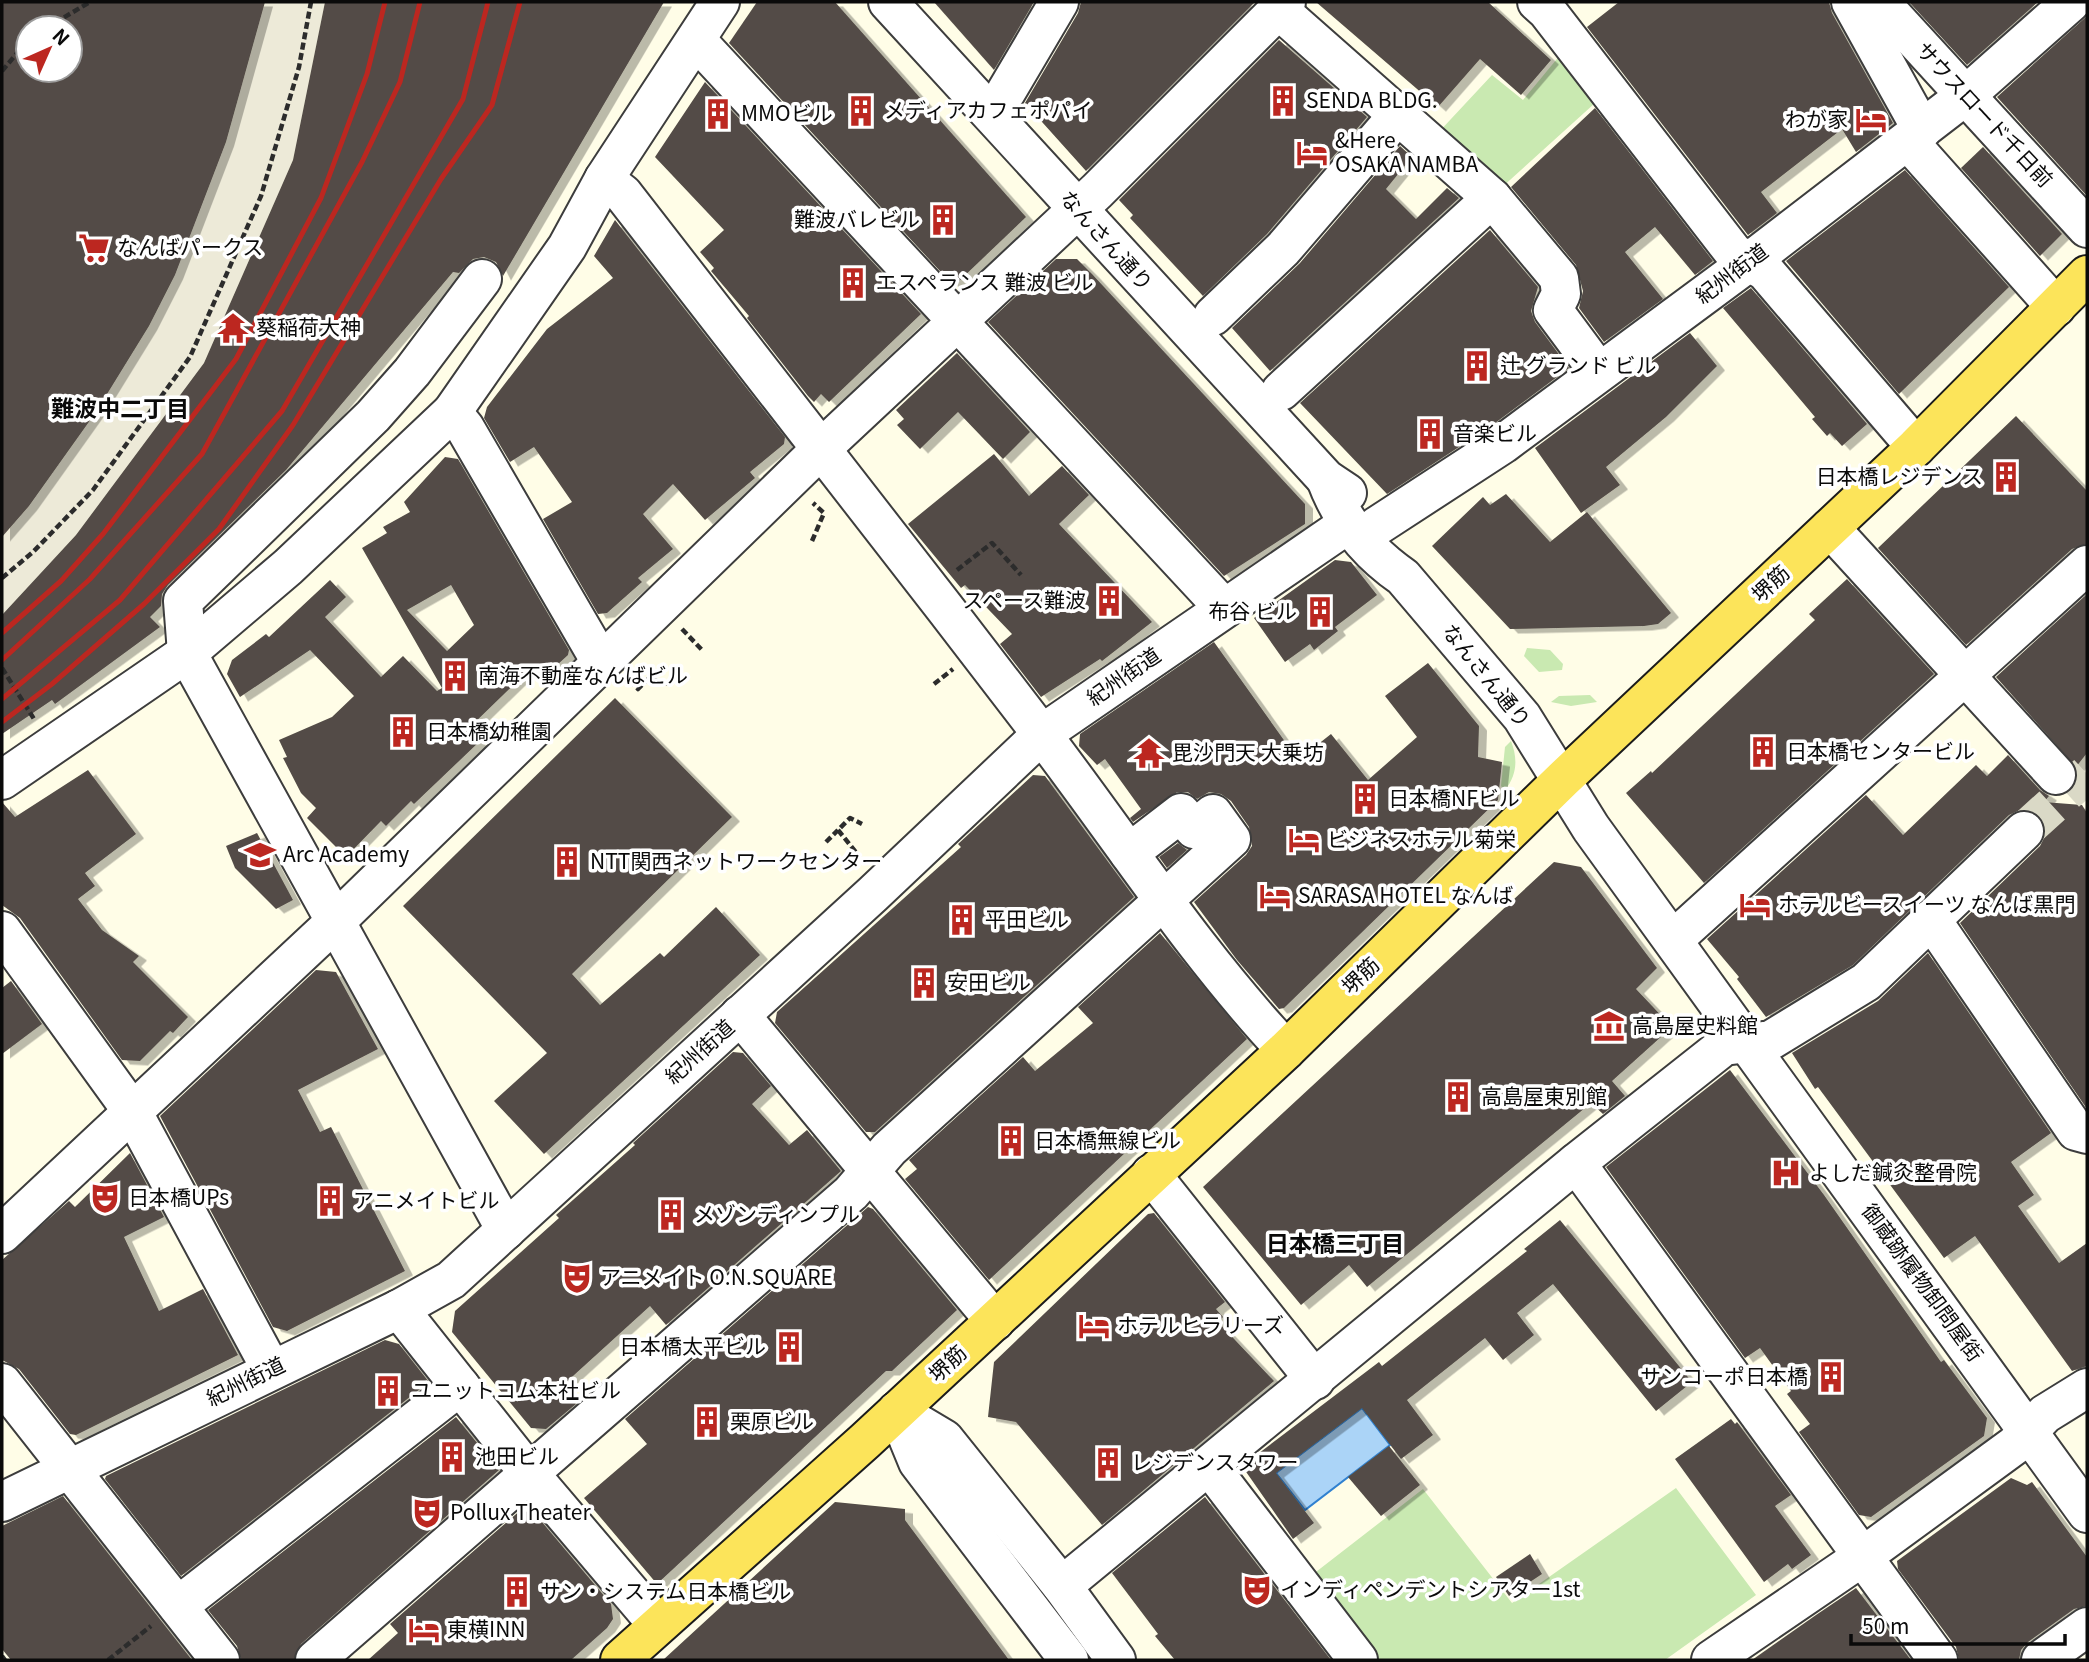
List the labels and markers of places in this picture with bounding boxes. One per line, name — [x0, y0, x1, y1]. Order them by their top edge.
building icon: SENDA BLDG. — [1266, 84, 1300, 118]
place label: SENDA BLDG. — [1306, 84, 1438, 114]
building icon: メディアカフェポパイ — [844, 94, 878, 128]
place label: メディアカフェポパイ — [884, 94, 1093, 124]
building icon: MMOビル — [701, 97, 735, 131]
place label: MMOビル — [741, 97, 833, 127]
place label: わが家 — [1785, 103, 1848, 133]
hotel icon: わが家 — [1854, 103, 1888, 137]
place label: &Here OSAKA NAMBA — [1335, 124, 1478, 178]
hotel icon: &Here OSAKA NAMBA — [1295, 136, 1329, 170]
place label: 難波バレビル — [794, 203, 920, 233]
building icon: 難波バレビル — [926, 203, 960, 237]
supermarket icon: なんばパークス — [77, 231, 111, 265]
place label: なんばパークス — [117, 231, 263, 261]
building icon: エスペランス 難波 ビル — [836, 266, 870, 300]
place label: エスペランス 難波 ビル — [876, 266, 1094, 296]
temple icon: 葵稲荷大神 — [216, 311, 250, 345]
place label: 葵稲荷大神 — [256, 311, 361, 341]
building icon: 辻 グランド ビル — [1460, 349, 1494, 383]
place label: 辻 グランド ビル — [1500, 349, 1656, 379]
building icon: 音楽ビル — [1413, 417, 1447, 451]
place label: 音楽ビル — [1453, 417, 1537, 447]
place label: 日本橋レジデンス — [1815, 460, 1983, 490]
building icon: 日本橋レジデンス — [1989, 460, 2023, 494]
place label: スペース難波 — [963, 584, 1086, 614]
building icon: スペース難波 — [1092, 584, 1126, 618]
place label: 布谷 ビル — [1208, 595, 1297, 625]
building icon: 布谷 ビル — [1303, 595, 1337, 629]
building icon: 南海不動産なんばビル — [438, 659, 472, 693]
place label: 南海不動産なんばビル — [478, 659, 688, 689]
building icon: 日本橋幼稚園 — [386, 715, 420, 749]
place label: 日本橋幼稚園 — [426, 715, 552, 745]
building icon: 日本橋センタービル — [1746, 735, 1780, 769]
place label: 日本橋センタービル — [1786, 735, 1975, 765]
temple icon: 毘沙門天 大乗坊 — [1132, 736, 1166, 770]
place label: 毘沙門天 大乗坊 — [1172, 736, 1324, 766]
building icon: 日本橋NFビル — [1348, 782, 1382, 816]
place label: 日本橋NFビル — [1388, 782, 1520, 812]
hotel icon: ビジネスホテル菊栄 — [1287, 823, 1321, 857]
place label: ビジネスホテル菊栄 — [1327, 823, 1516, 853]
school or university icon: Arc Academy — [243, 838, 277, 872]
place label: Arc Academy — [283, 838, 409, 868]
building icon: NTT関西ネットワークセンター — [550, 845, 584, 879]
place label: NTT関西ネットワークセンター — [590, 845, 882, 875]
hotel icon: SARASA HOTEL なんば — [1258, 879, 1292, 913]
place label: SARASA HOTEL なんば — [1298, 879, 1514, 909]
hotel icon: ホテルビースイーツ なんば黒門 — [1738, 888, 1772, 922]
place label: ホテルビースイーツ なんば黒門 — [1778, 888, 2075, 918]
building icon: 平田ビル — [945, 903, 979, 937]
place label: 平田ビル — [985, 903, 1069, 933]
building icon: 安田ビル — [907, 966, 941, 1000]
place label: 安田ビル — [947, 966, 1031, 996]
museum icon: 高島屋史料館 — [1592, 1009, 1626, 1043]
place label: 高島屋史料館 — [1632, 1009, 1758, 1039]
building icon: 高島屋東別館 — [1441, 1080, 1475, 1114]
place label: 高島屋東別館 — [1481, 1080, 1607, 1110]
building icon: 日本橋無線ビル — [994, 1124, 1028, 1158]
place label: 日本橋無線ビル — [1034, 1124, 1181, 1154]
hospital icon: よしだ鍼灸整骨院 — [1769, 1156, 1803, 1190]
place label: よしだ鍼灸整骨院 — [1809, 1156, 1977, 1186]
theatre icon: 日本橋UPs — [88, 1181, 122, 1215]
place label: 日本橋UPs — [128, 1181, 229, 1211]
building icon: アニメイトビル — [313, 1184, 347, 1218]
place label: アニメイトビル — [353, 1184, 500, 1214]
building icon: メゾンディンプル — [654, 1198, 688, 1232]
place label: メゾンディンプル — [694, 1198, 860, 1228]
theatre icon: アニメイト O.N.SQUARE — [560, 1261, 594, 1295]
place label: アニメイト O.N.SQUARE — [600, 1261, 833, 1291]
hotel icon: ホテルヒラリーズ — [1077, 1309, 1111, 1343]
place label: ホテルヒラリーズ — [1117, 1309, 1284, 1339]
place label: 日本橋太平ビル — [619, 1330, 766, 1360]
building icon: 日本橋太平ビル — [772, 1330, 806, 1364]
place label: サンコーポ日本橋 — [1640, 1360, 1808, 1390]
building icon: サンコーポ日本橋 — [1814, 1360, 1848, 1394]
building icon: ユニットコム本社ビル — [371, 1374, 405, 1408]
place label: ユニットコム本社ビル — [411, 1374, 621, 1404]
building icon: 栗原ビル — [690, 1405, 724, 1439]
place label: 栗原ビル — [730, 1405, 814, 1435]
building icon: 池田ビル — [435, 1440, 469, 1474]
place label: 池田ビル — [475, 1440, 559, 1470]
building icon: レジデンスタワー — [1091, 1446, 1125, 1480]
place label: レジデンスタワー — [1131, 1446, 1299, 1476]
theatre icon: Pollux Theater — [410, 1496, 444, 1530]
place label: Pollux Theater — [450, 1496, 591, 1526]
theatre icon: インディペンデントシアター1st — [1240, 1573, 1274, 1607]
place label: インディペンデントシアター1st — [1280, 1573, 1580, 1603]
building icon: サン・システム日本橋ビル — [500, 1575, 534, 1609]
place label: サン・システム日本橋ビル — [540, 1575, 791, 1605]
hotel icon: 東横INN — [407, 1613, 441, 1647]
place label: 東横INN — [447, 1613, 526, 1643]

